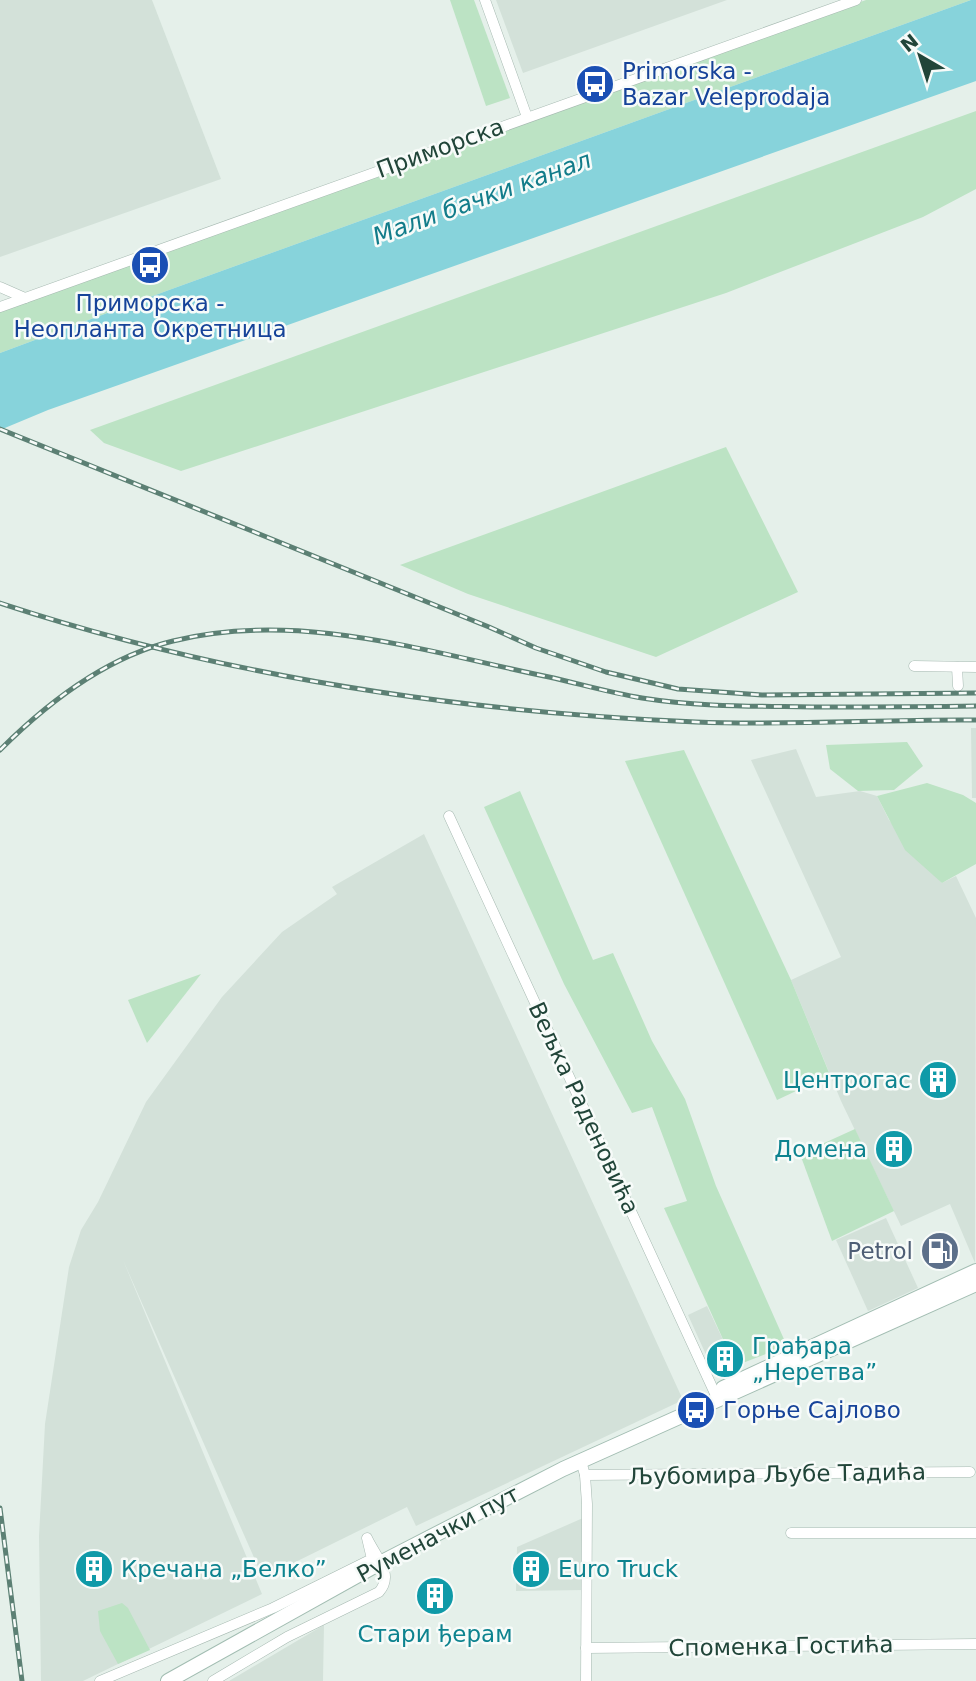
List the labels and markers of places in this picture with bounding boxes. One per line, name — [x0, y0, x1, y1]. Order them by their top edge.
place label: Primorska - Bazar Veleprodaja — [622, 58, 830, 110]
bus stop icon: Primorska - Bazar Veleprodaja — [574, 63, 616, 105]
bus stop icon: Приморска - Неопланта Окретница — [129, 244, 171, 286]
place label: Приморска - Неопланта Окретница — [13, 290, 287, 342]
building icon: Центрогас — [917, 1059, 959, 1101]
place label: Центрогас — [783, 1067, 911, 1093]
building icon: Домена — [873, 1128, 915, 1170]
place label: Домена — [774, 1136, 867, 1162]
fuel station icon: Petrol — [919, 1230, 961, 1272]
place label: Petrol — [847, 1238, 913, 1264]
place label: Грађара „Неретва” — [752, 1333, 877, 1385]
building icon: Грађара „Неретва” — [704, 1338, 746, 1380]
bus stop icon: Горње Сајлово — [675, 1389, 717, 1431]
place label: Горње Сајлово — [723, 1397, 901, 1423]
building icon: Кречана „Белко” — [73, 1548, 115, 1590]
building icon: Euro Truck — [510, 1548, 552, 1590]
place label: Кречана „Белко” — [121, 1556, 327, 1582]
place label: Euro Truck — [558, 1556, 679, 1582]
building icon: Стари ђерам — [414, 1575, 456, 1617]
place label: Стари ђерам — [358, 1621, 512, 1647]

